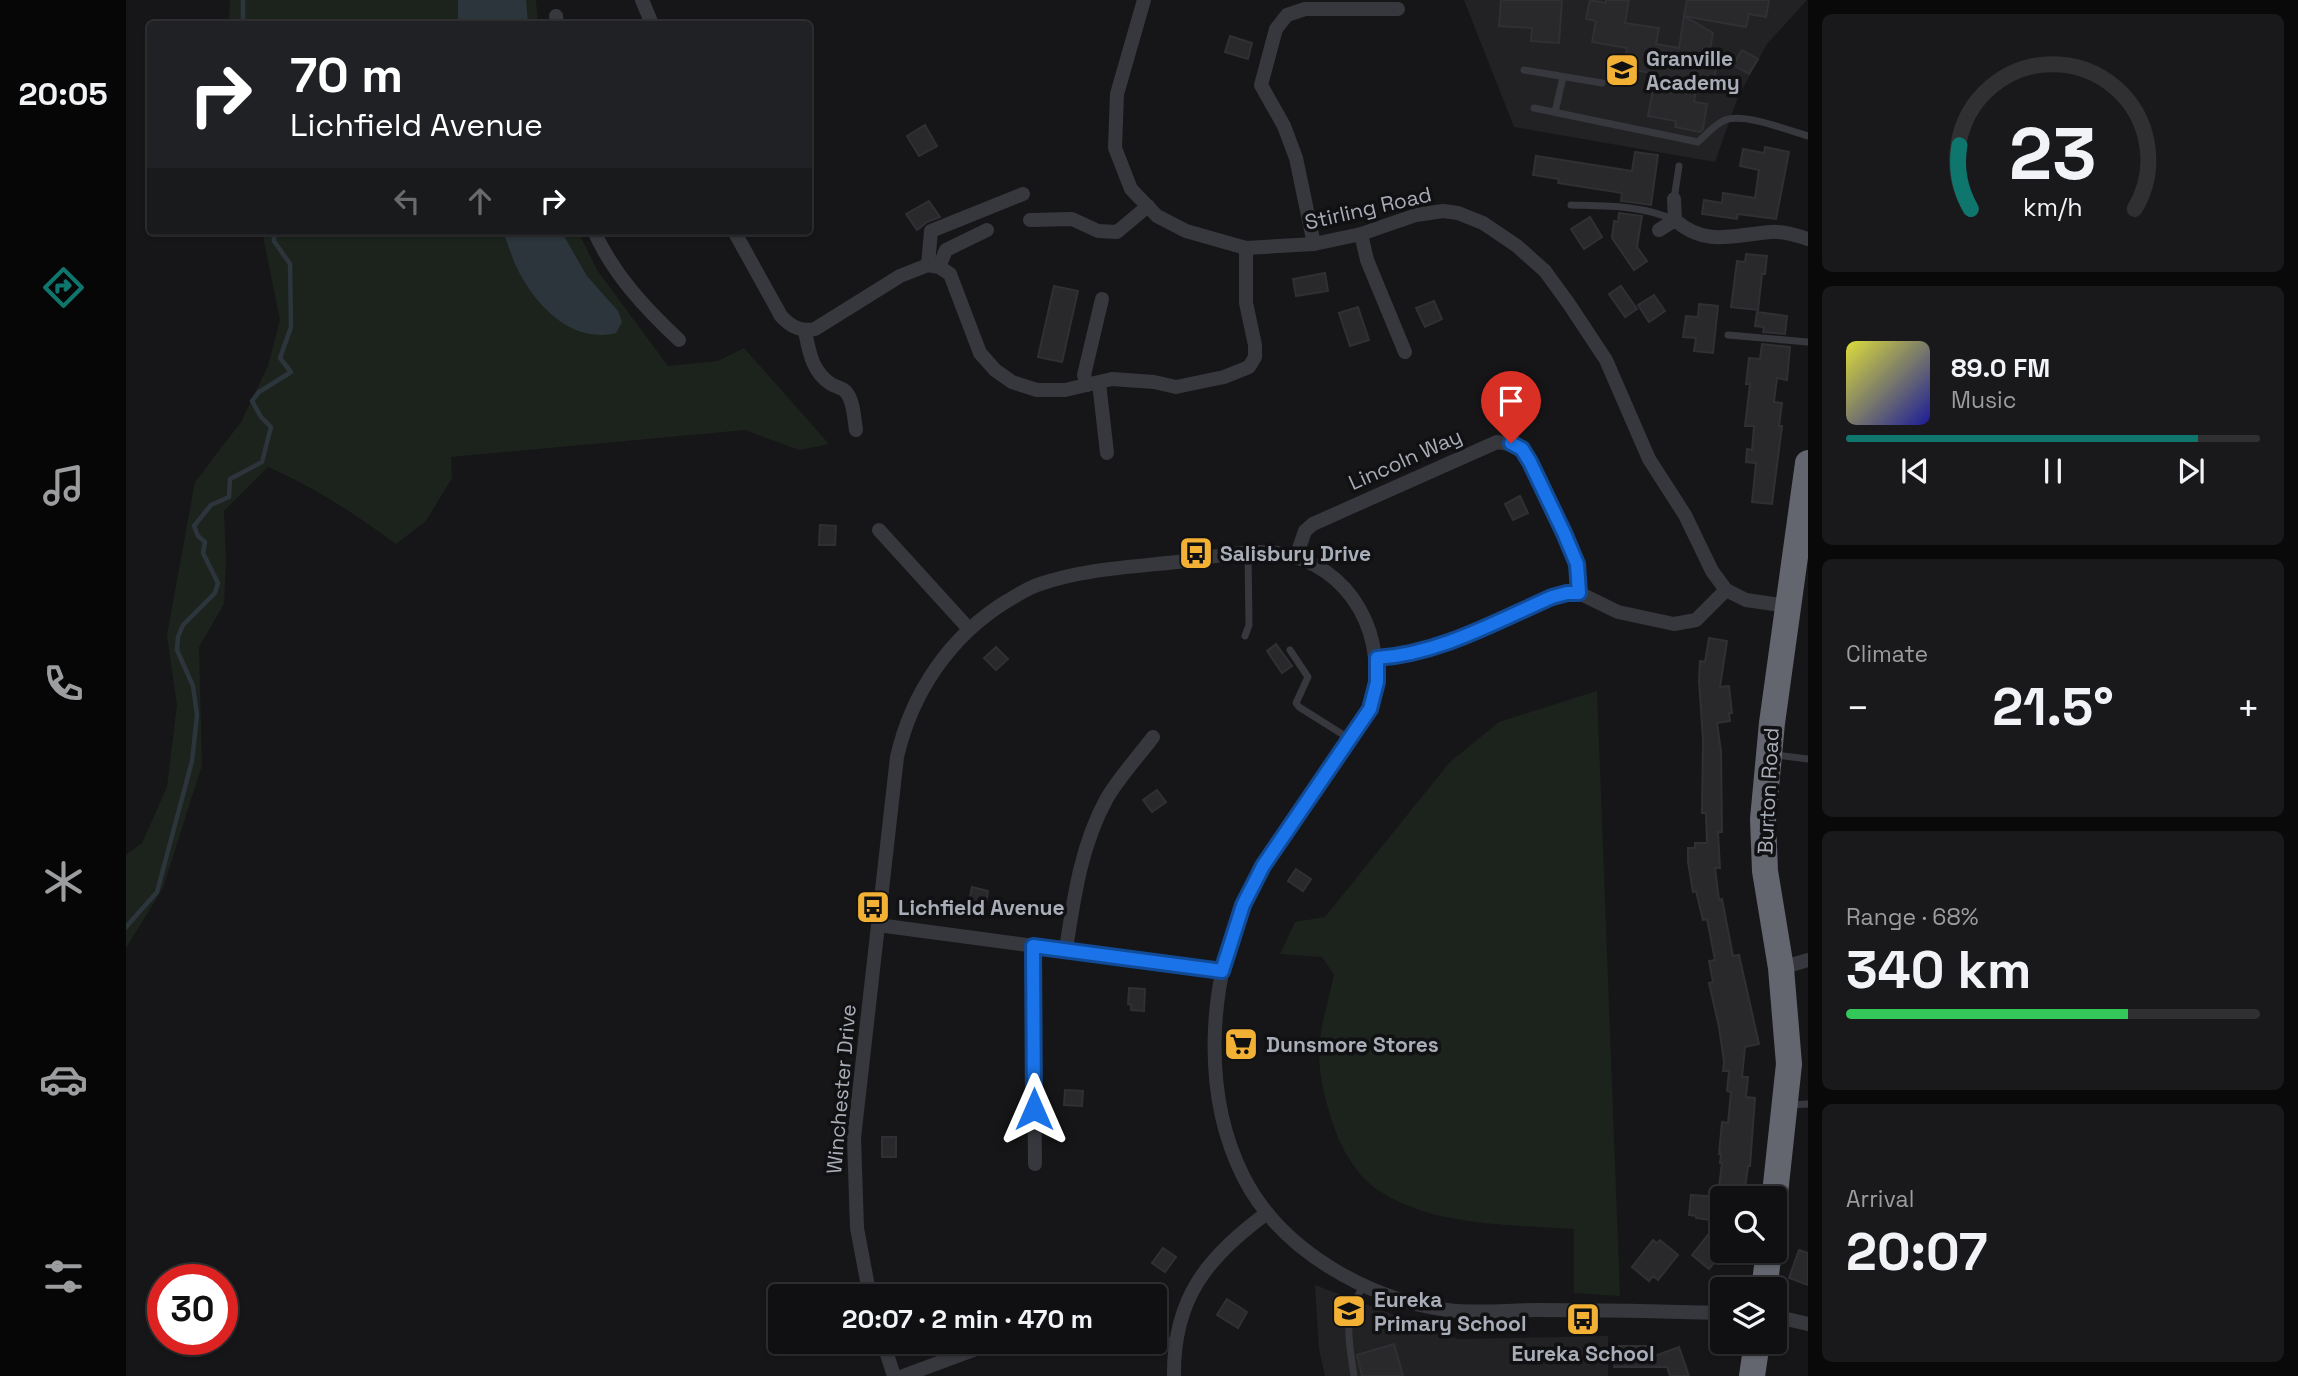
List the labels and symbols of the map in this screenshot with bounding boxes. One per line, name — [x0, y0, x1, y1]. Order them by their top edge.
place label: Granville Academy — [1646, 45, 1740, 96]
school or university icon: Granville Academy — [1603, 51, 1641, 89]
street label: Stirling Road — [1302, 180, 1434, 236]
pin — [1481, 371, 1541, 443]
street label: Lincoln Way — [1344, 422, 1466, 496]
bus stop icon: Salisbury Drive — [1177, 534, 1215, 572]
place label: Salisbury Drive — [1220, 540, 1371, 567]
street label: Burton Road — [1751, 727, 1785, 855]
bus stop icon: Lichfield Avenue — [854, 888, 892, 926]
place label: Lichfield Avenue — [898, 894, 1065, 921]
street label: Winchester Drive — [820, 1003, 862, 1175]
supermarket icon: Dunsmore Stores — [1222, 1025, 1260, 1063]
place label: Dunsmore Stores — [1266, 1031, 1439, 1058]
position arrow — [997, 1072, 1071, 1146]
speed limit sign: 30 — [147, 1264, 238, 1355]
place label: Eureka Primary School — [1374, 1286, 1527, 1337]
school or university icon: Eureka Primary School — [1330, 1292, 1368, 1330]
bus stop icon: Eureka School — [1564, 1300, 1602, 1338]
place label: Eureka School — [1512, 1340, 1655, 1367]

